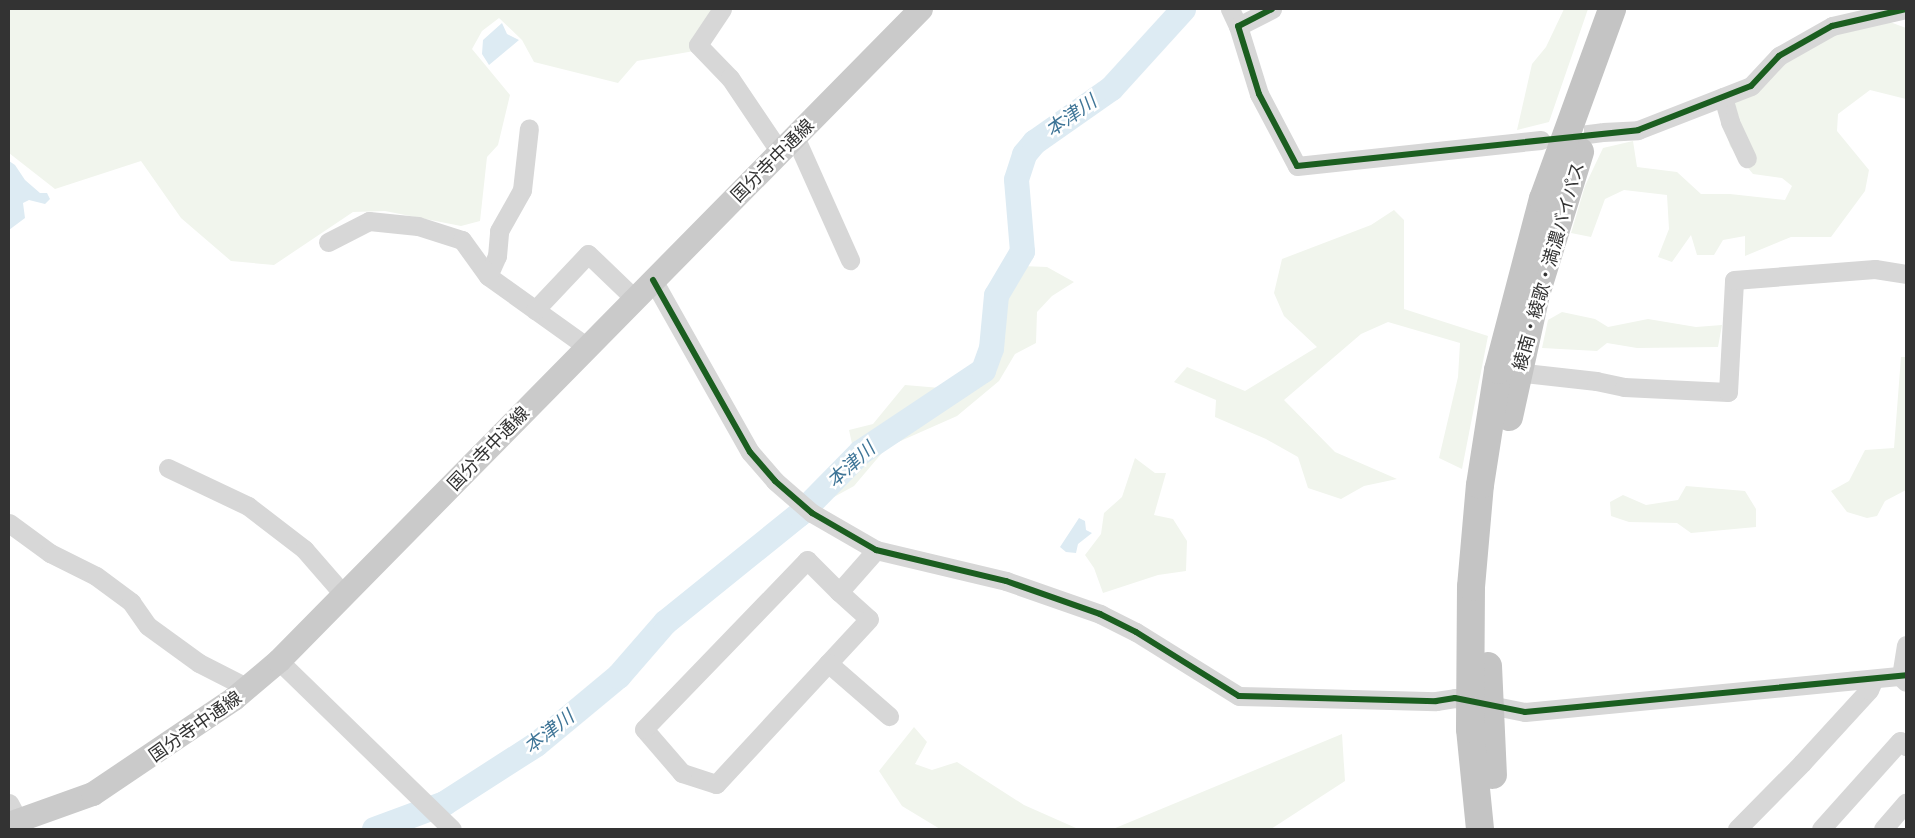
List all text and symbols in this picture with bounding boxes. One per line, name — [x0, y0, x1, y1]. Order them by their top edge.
water label: 本津川 — [1041, 90, 1101, 142]
street label: 国分寺中通線 — [726, 114, 818, 206]
street label: 綾南・綾歌・満濃バイパス — [1508, 159, 1588, 373]
street label: 国分寺中通線 — [443, 402, 533, 494]
water label: 本津川 — [822, 437, 880, 493]
street label: 国分寺中通線 — [145, 686, 245, 766]
water label: 本津川 — [520, 705, 578, 759]

